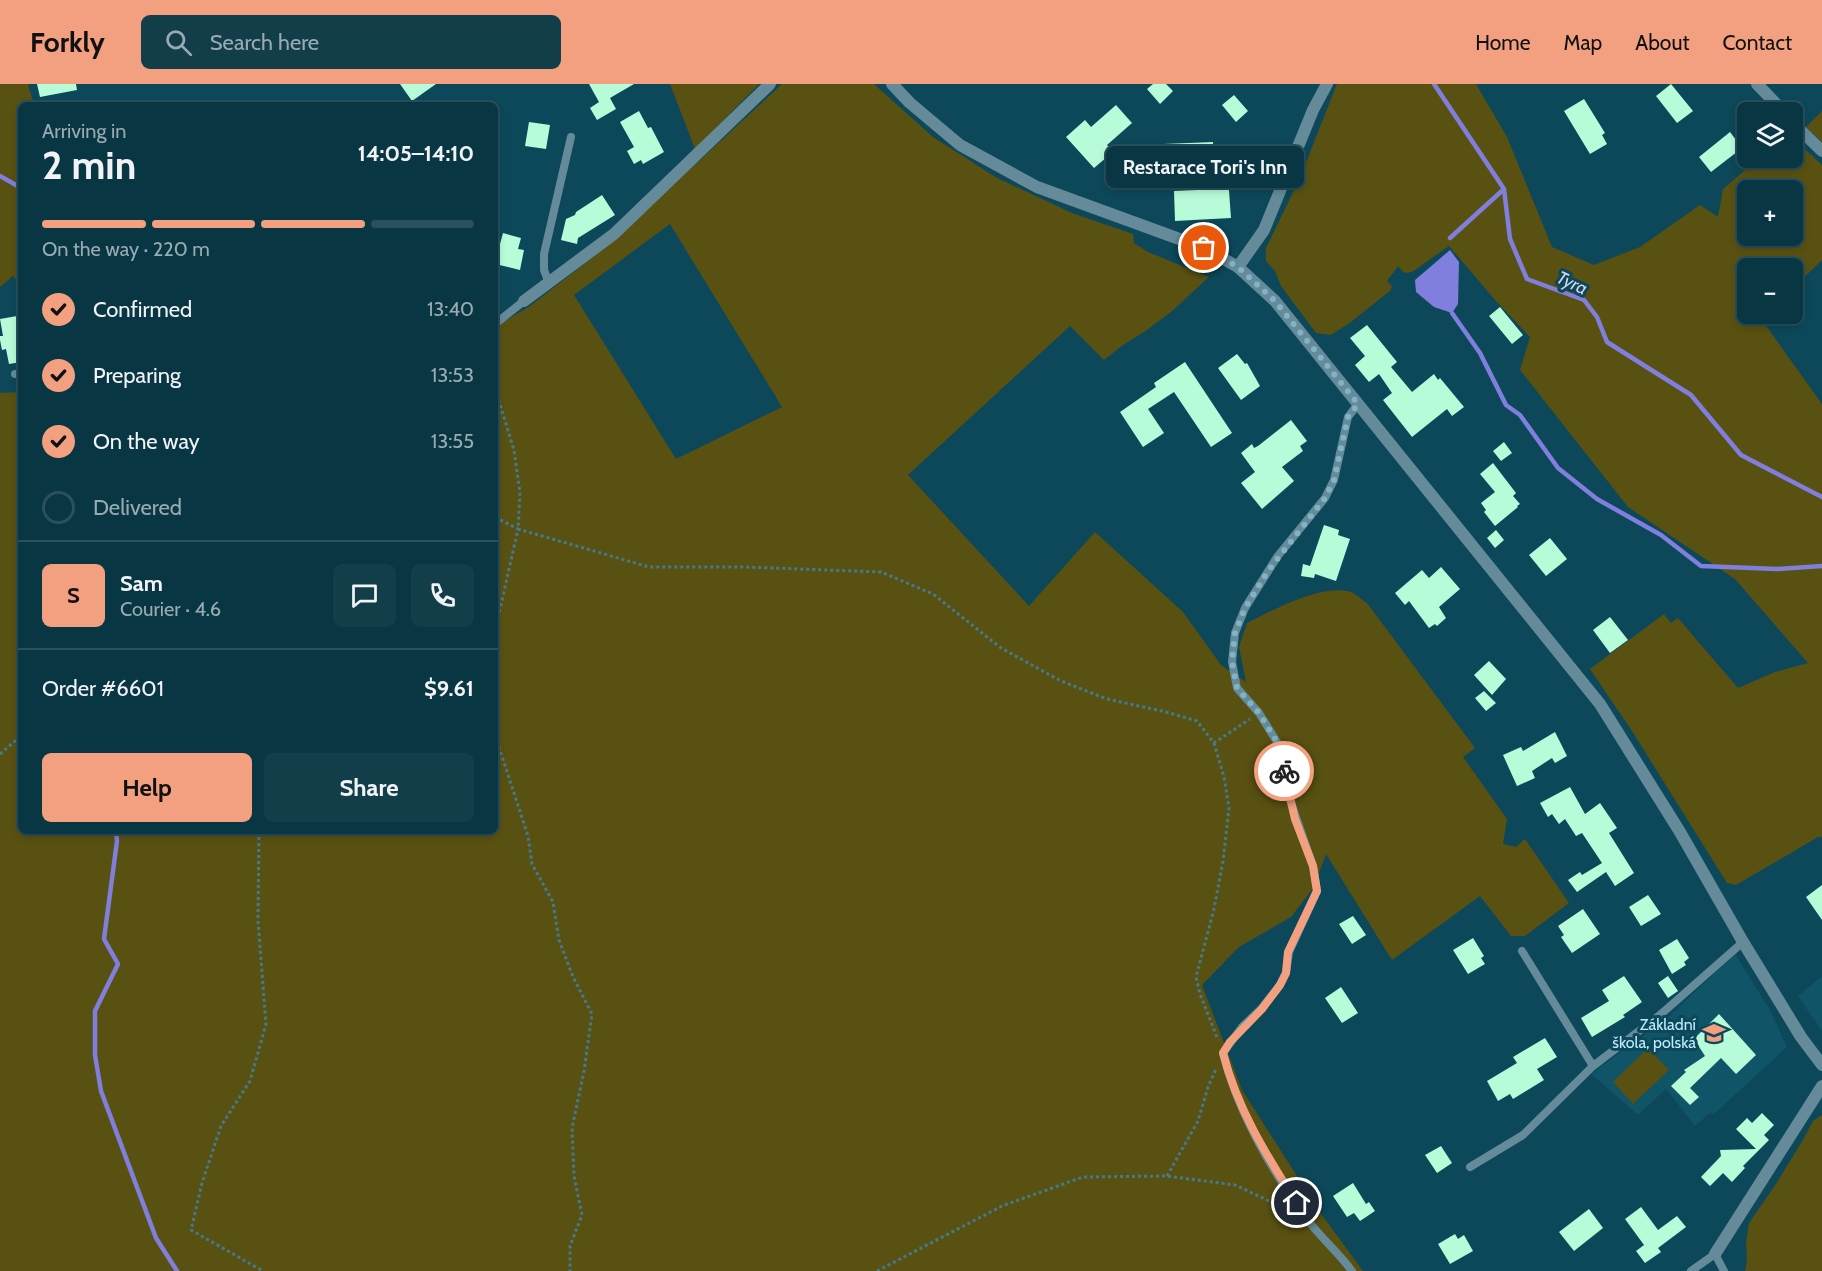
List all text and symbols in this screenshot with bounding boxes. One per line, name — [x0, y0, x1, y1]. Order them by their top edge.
search box — [141, 15, 561, 69]
text: Forkly — [30, 25, 105, 59]
icon: search — [162, 26, 195, 59]
text: Search here — [210, 29, 319, 56]
text: Home — [1475, 30, 1531, 55]
text: Map — [1564, 30, 1602, 55]
text: About — [1635, 30, 1689, 55]
text: Contact — [1722, 30, 1792, 55]
map controls — [1737, 102, 1803, 324]
button: layers — [1737, 102, 1803, 168]
text: Arriving in — [42, 119, 126, 143]
text: 14:05–14:10 — [358, 140, 474, 167]
text: 2 min — [42, 141, 136, 189]
callout: Restarace Tori's Inn — [1105, 146, 1303, 188]
text: Restarace Tori's Inn — [1123, 155, 1287, 179]
button: + — [1737, 180, 1803, 246]
pin — [1178, 222, 1229, 273]
icon: bag — [1187, 231, 1220, 264]
text: On the way · 220 m — [42, 237, 210, 261]
button: − — [1737, 258, 1803, 324]
water label: Tyra — [1553, 266, 1591, 300]
icon: check — [42, 293, 75, 326]
text: Confirmed — [93, 296, 192, 323]
text: 13:40 — [427, 297, 474, 321]
icon: check — [42, 359, 75, 392]
text: Preparing — [93, 362, 181, 389]
text: 13:53 — [431, 363, 474, 387]
icon: check — [42, 425, 75, 458]
text: On the way — [93, 428, 200, 455]
text: 13:55 — [431, 429, 474, 453]
text: Delivered — [93, 494, 182, 521]
button: chat — [333, 564, 396, 627]
button: phone — [411, 564, 474, 627]
text: Sam — [120, 570, 163, 597]
text: S — [67, 582, 80, 609]
text: Courier · 4.6 — [120, 597, 221, 621]
text: Order #6601 — [42, 675, 164, 702]
text: $9.61 — [424, 675, 474, 702]
courier — [1254, 741, 1314, 801]
button: Help — [42, 753, 252, 822]
button: Share — [264, 753, 474, 822]
icon: bike — [1268, 755, 1301, 788]
place label: Základní škola, polská — [1612, 1015, 1697, 1052]
school or university icon: Základní škola, polská — [1701, 1020, 1727, 1046]
pin — [1271, 1177, 1322, 1228]
icon: home — [1280, 1186, 1313, 1219]

